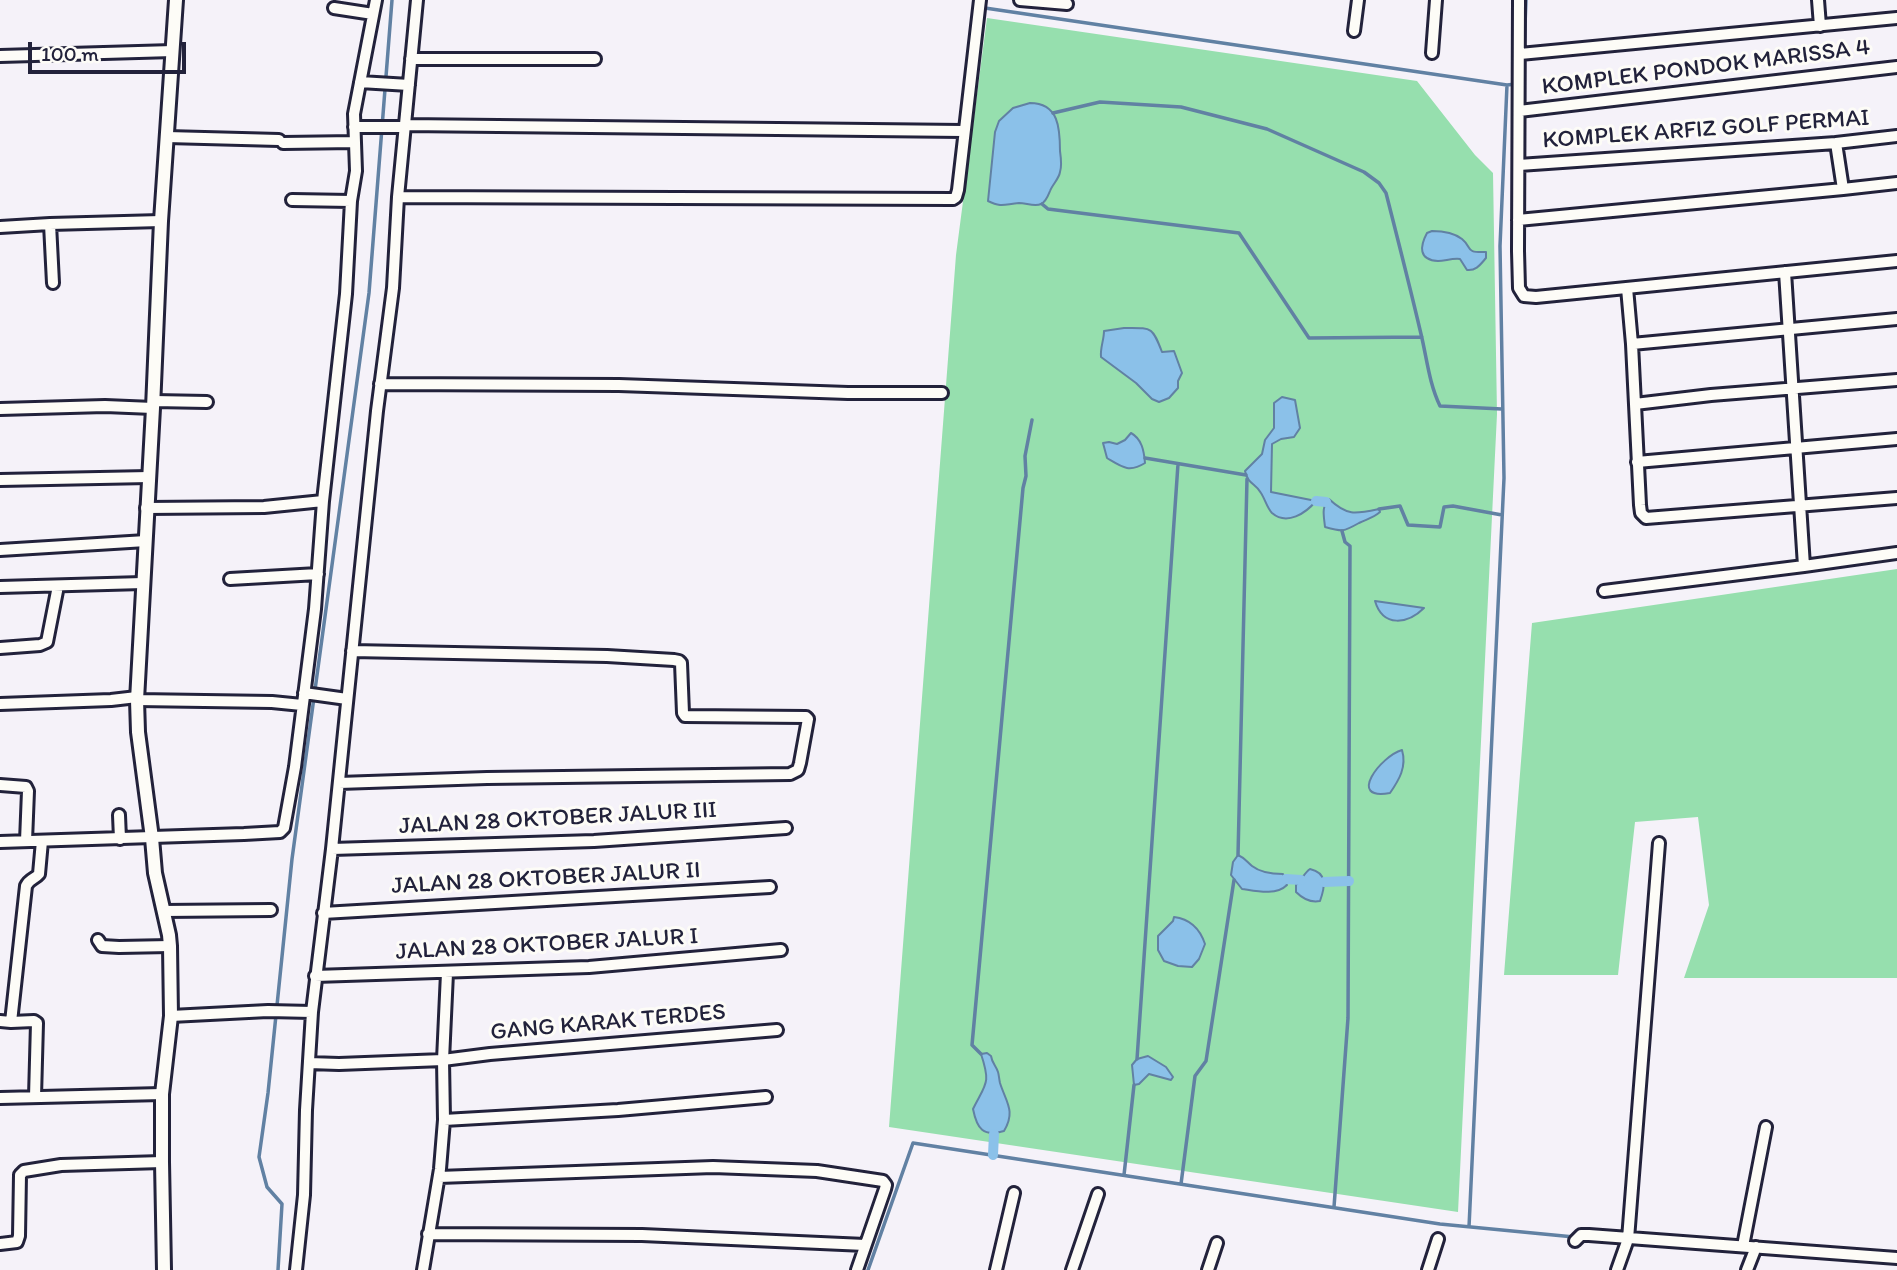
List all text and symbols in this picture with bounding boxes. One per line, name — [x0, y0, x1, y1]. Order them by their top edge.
scale bar — [32, 28, 189, 72]
street label: KOMPLEK PONDOK MARISSA 4 — [1540, 34, 1872, 102]
text: 100 m — [41, 41, 99, 66]
street label: KOMPLEK ARFIZ GOLF PERMAI — [1541, 104, 1871, 156]
street label: JALAN 28 OKTOBER JALUR III — [398, 796, 718, 842]
street label: JALAN 28 OKTOBER JALUR II — [391, 857, 701, 901]
street label: JALAN 28 OKTOBER JALUR I — [395, 923, 699, 967]
street label: GANG KARAK TERDES — [489, 998, 727, 1048]

